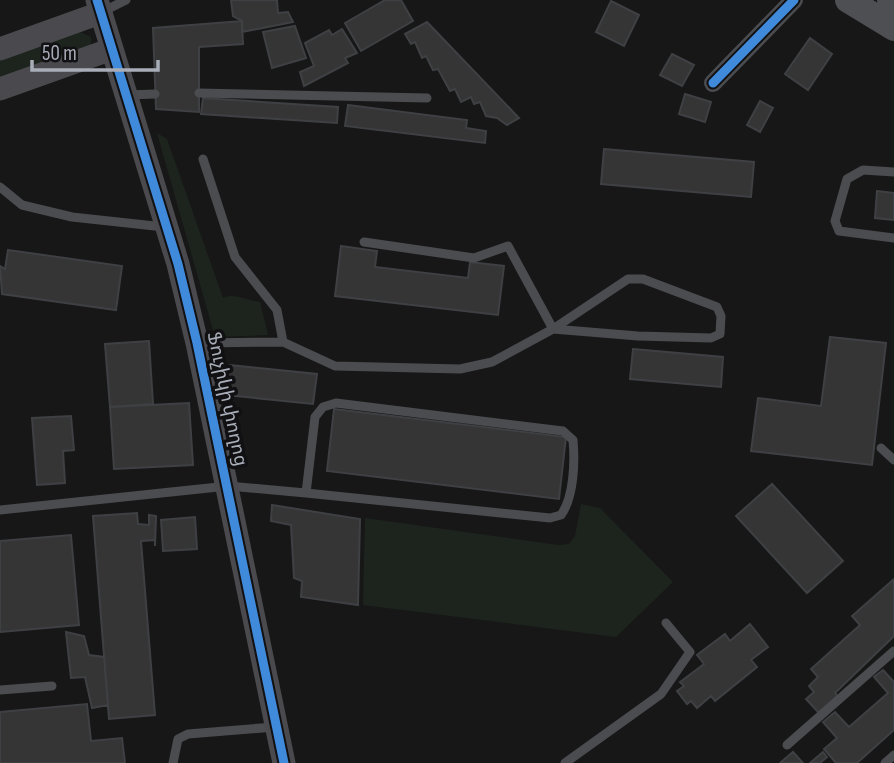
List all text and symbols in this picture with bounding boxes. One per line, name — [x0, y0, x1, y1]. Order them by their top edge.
scale bar — [32, 28, 158, 72]
text: 50 m — [42, 41, 77, 66]
street label: Ֆուչիկի փողոց — [202, 330, 252, 468]

